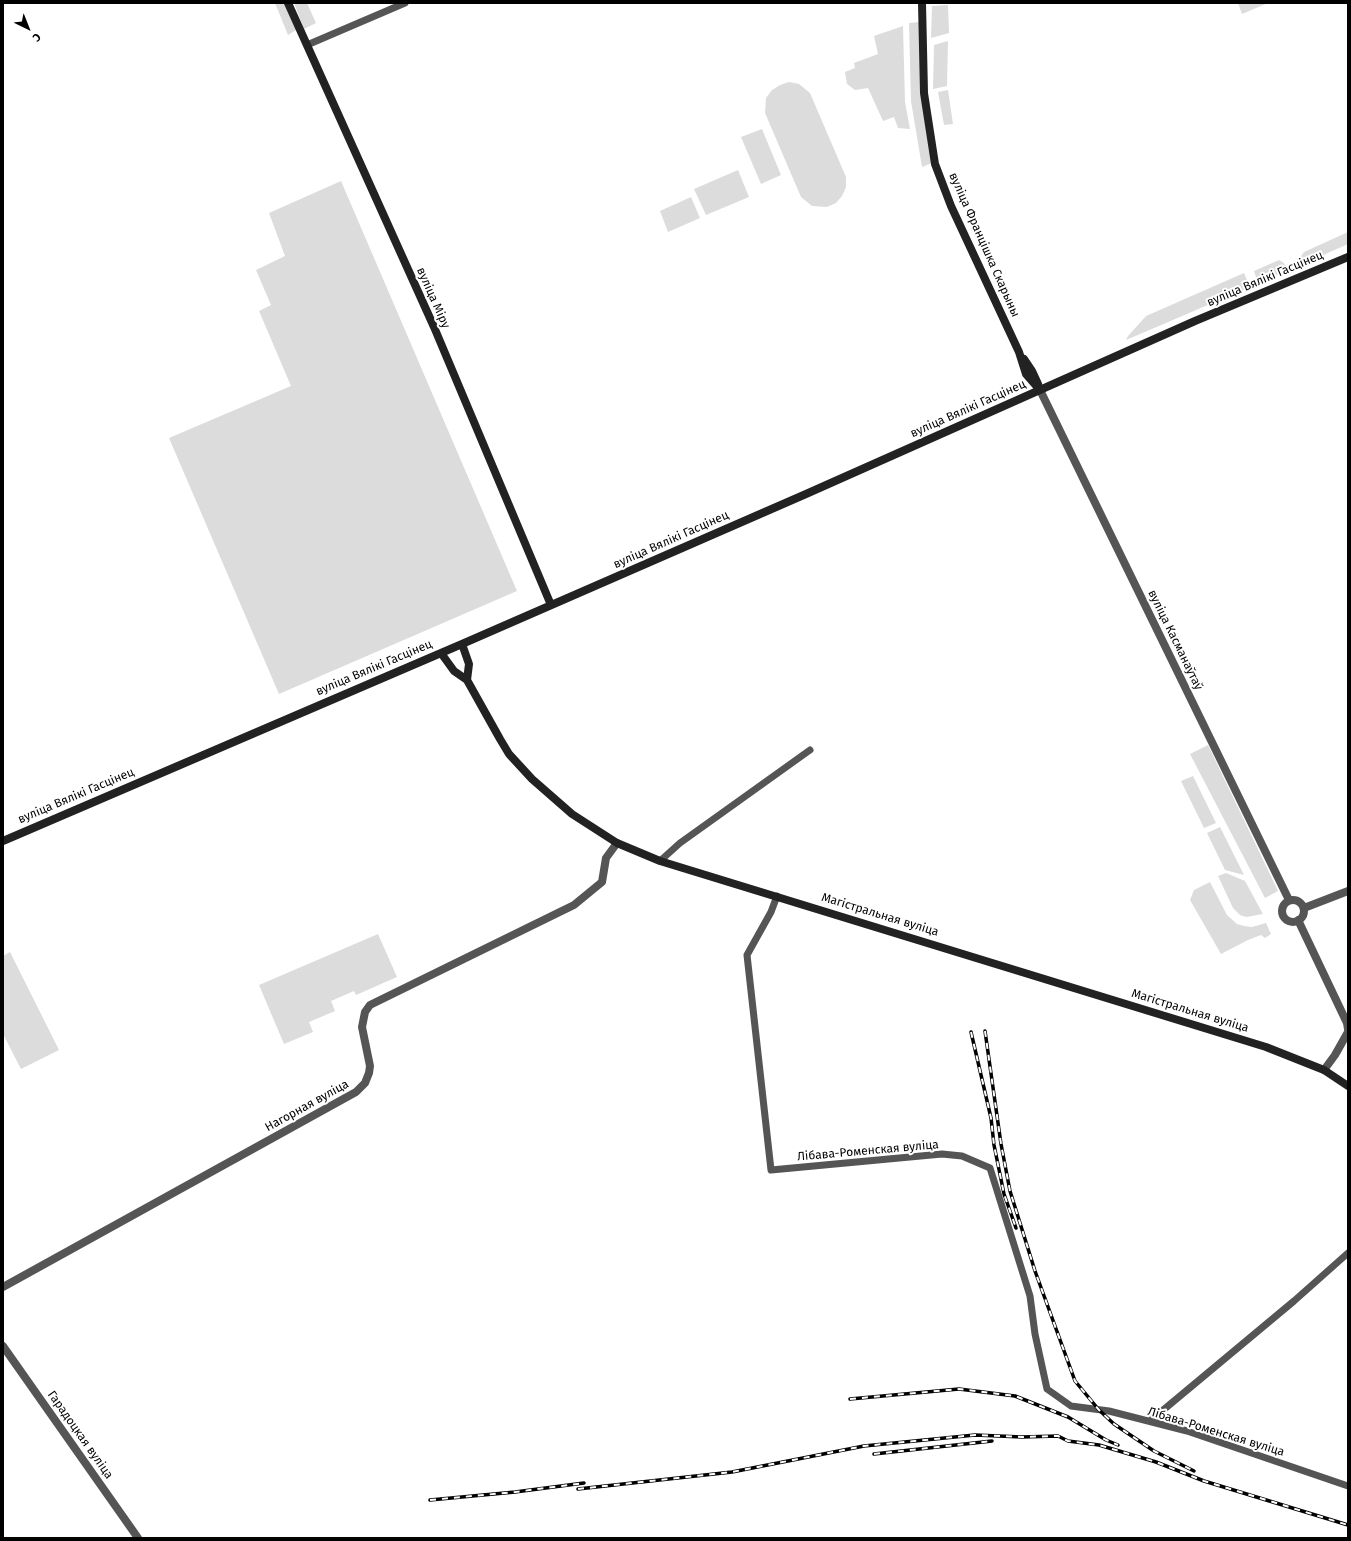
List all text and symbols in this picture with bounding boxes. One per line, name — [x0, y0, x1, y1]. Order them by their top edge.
north arrow — [8, 8, 48, 48]
text: С — [30, 30, 43, 44]
street label: вуліца Францішка Скарыны — [946, 171, 1022, 319]
street label: вуліца Вялікі Гасцінец — [1205, 248, 1325, 310]
street label: вуліца Міру — [413, 265, 453, 331]
street label: вуліца Вялікі Гасцінец — [908, 377, 1028, 441]
street label: вуліца Вялікі Гасцінец — [611, 508, 731, 572]
street label: вуліца Касманаўтаў — [1144, 588, 1206, 692]
street label: вуліца Вялікі Гасцінец — [314, 637, 434, 699]
street label: вуліца Вялікі Гасцінец — [16, 765, 136, 827]
street label: Магістральная вуліца — [820, 890, 940, 940]
street label: Магістральная вуліца — [1130, 986, 1250, 1036]
street label: Нагорная вуліца — [263, 1077, 351, 1135]
street label: Лібава-Роменская вуліца — [797, 1138, 939, 1164]
street label: Гарадоцкая вуліца — [44, 1388, 116, 1482]
street label: Лібава-Роменская вуліца — [1146, 1404, 1286, 1460]

